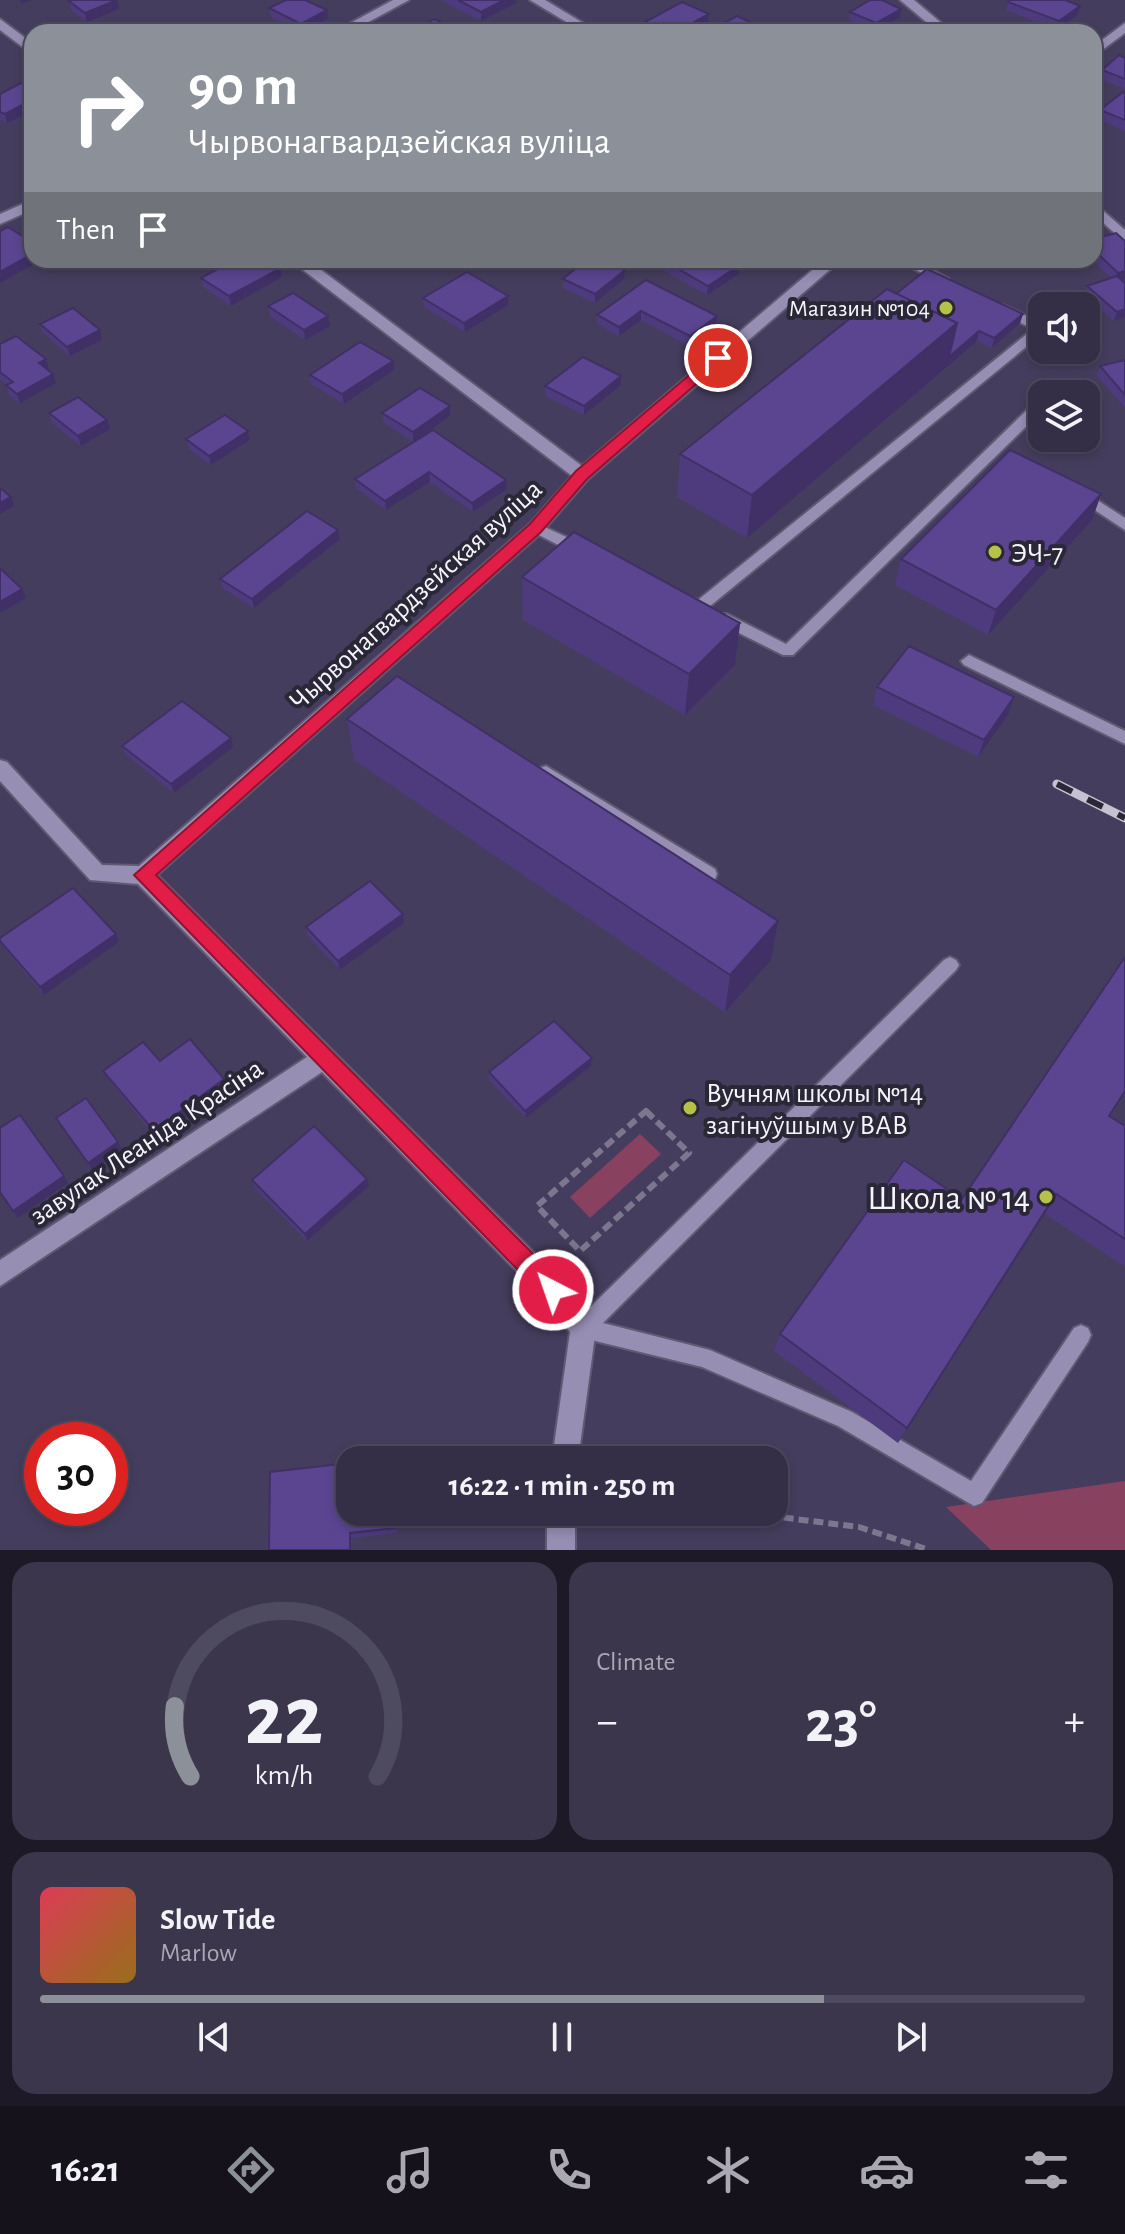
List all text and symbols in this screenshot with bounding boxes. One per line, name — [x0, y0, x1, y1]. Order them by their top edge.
icon: right — [56, 56, 160, 160]
text: 90 m — [188, 59, 298, 115]
text: Чырвонагвардзейская вуліца — [188, 124, 611, 160]
icon: arrive — [131, 208, 175, 252]
text: Then — [56, 215, 115, 245]
map controls — [1028, 292, 1100, 452]
button: sound — [1028, 292, 1100, 364]
place label: Магазин №104 — [789, 297, 930, 321]
marker: Магазин №104 — [937, 299, 955, 317]
pin — [684, 324, 752, 392]
icon: arrive — [696, 336, 740, 380]
button: layers — [1028, 380, 1100, 452]
street label: Чырвонагвардзейская вуліца — [285, 475, 548, 716]
place label: ЭЧ-7 — [1011, 540, 1063, 568]
marker: ЭЧ-7 — [986, 543, 1004, 561]
street label: завулак Леаніда Красіна — [26, 1054, 269, 1231]
place label: Вучням школы №14 загінуўшым у ВАВ — [706, 1080, 923, 1140]
marker: Вучням школы №14 загінуўшым у ВАВ — [681, 1099, 699, 1117]
place label: Школа № 14 — [867, 1182, 1030, 1216]
marker: Школа № 14 — [1037, 1188, 1055, 1206]
position arrow — [511, 1248, 595, 1332]
speed limit sign: 30 — [24, 1422, 128, 1526]
text: 16:22 · 1 min · 250 m — [449, 1471, 675, 1501]
text: Climate — [597, 1649, 675, 1675]
text: 22 — [245, 1676, 323, 1760]
text: 23° — [805, 1693, 877, 1753]
text: − — [597, 1700, 618, 1744]
text: + — [1064, 1700, 1085, 1744]
text: km/h — [255, 1761, 314, 1790]
text: Slow Tide — [160, 1905, 275, 1935]
text: Marlow — [160, 1940, 237, 1966]
icon: previous — [192, 2015, 236, 2059]
icon: pause — [540, 2015, 584, 2059]
icon: next — [889, 2015, 933, 2059]
icon: directions — [223, 2142, 279, 2198]
icon: music — [382, 2142, 438, 2198]
icon: phone — [541, 2142, 597, 2198]
icon: climate — [700, 2142, 756, 2198]
icon: car — [859, 2142, 915, 2198]
icon: filters — [1018, 2142, 1074, 2198]
text: 16:21 — [51, 2152, 120, 2188]

